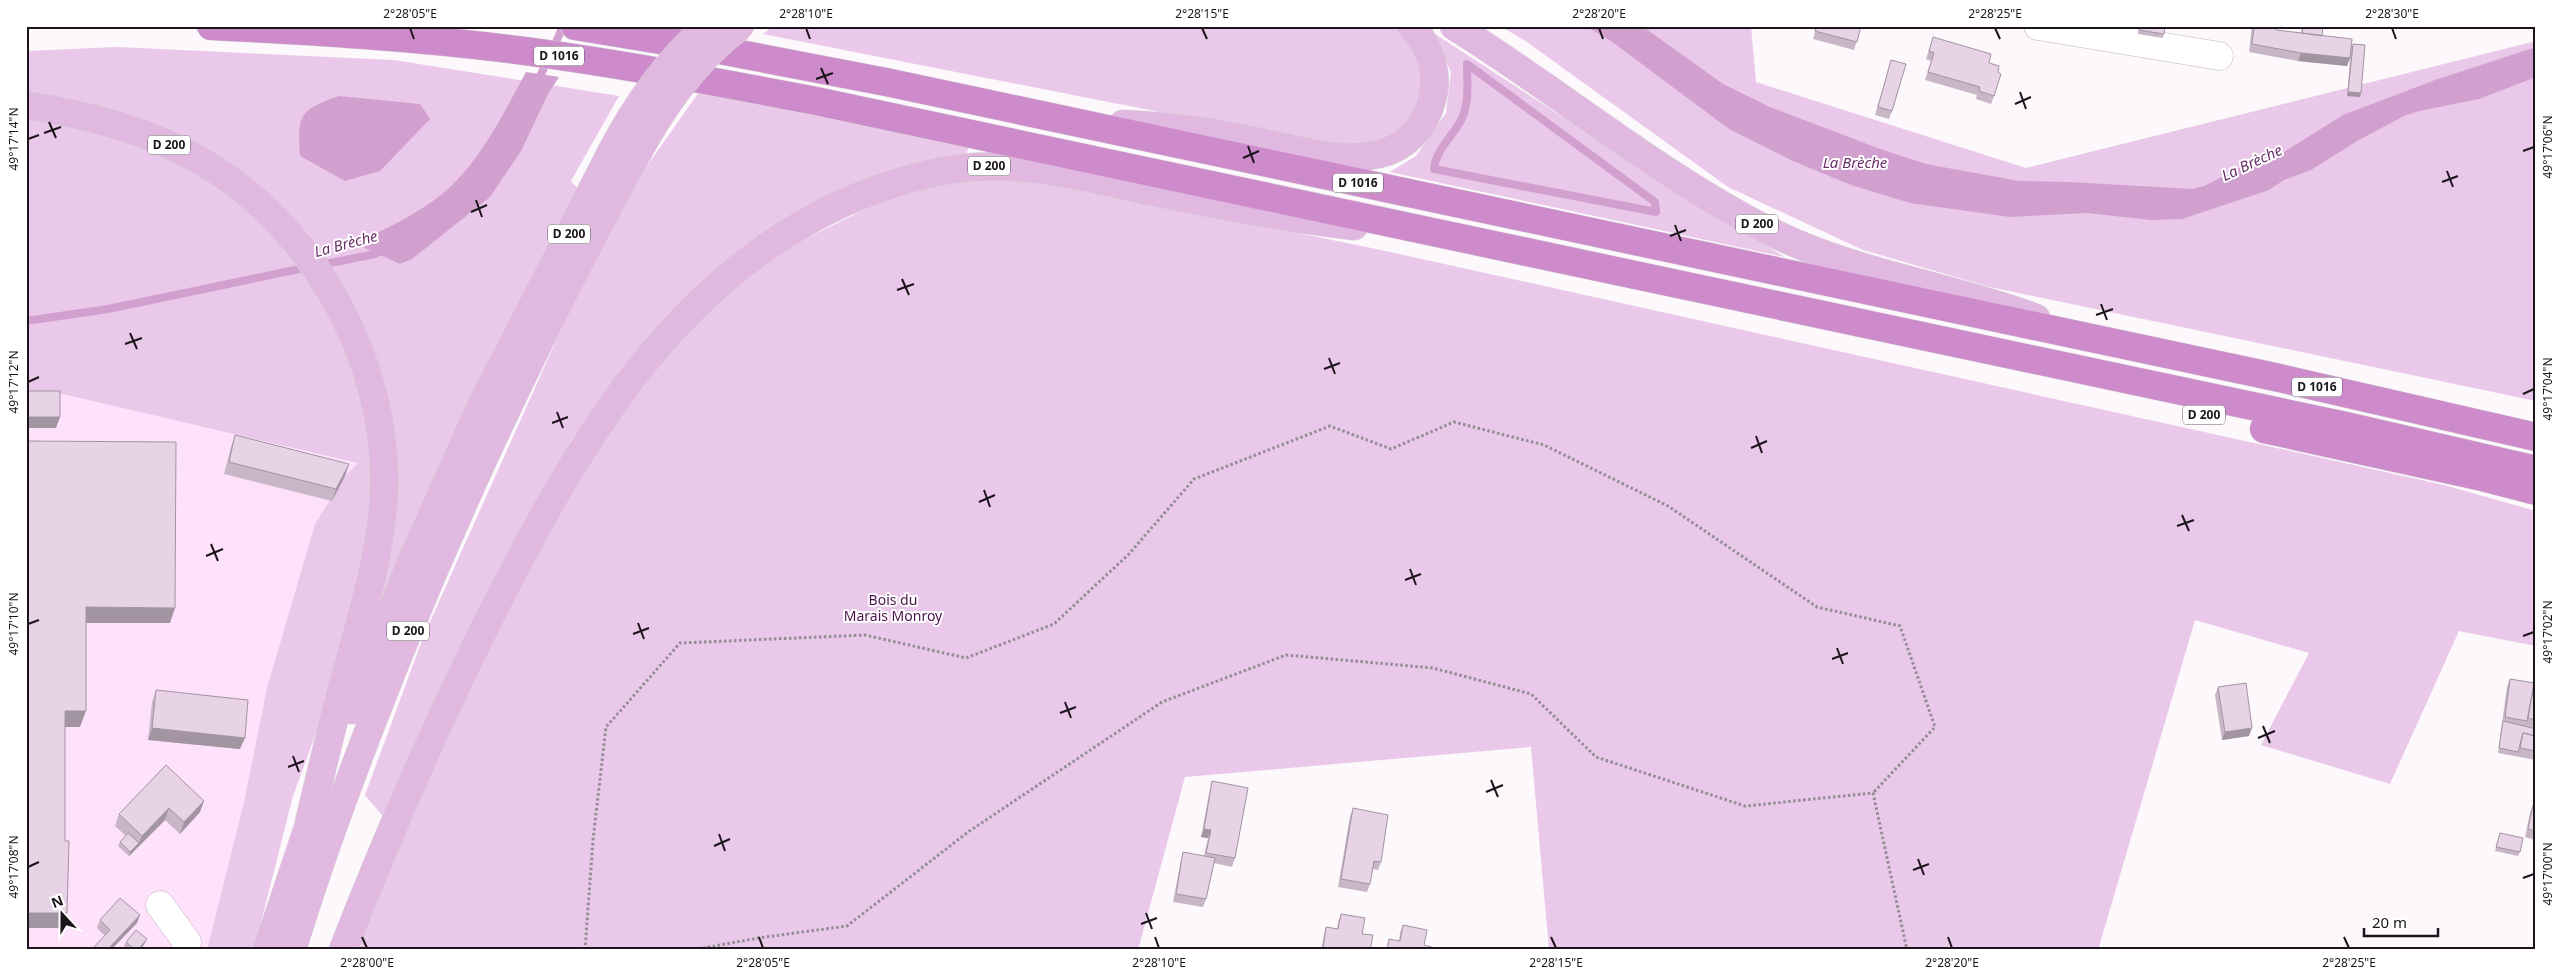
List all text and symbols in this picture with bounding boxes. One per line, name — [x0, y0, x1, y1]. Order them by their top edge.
text: 2°28'05"E — [383, 5, 437, 22]
text: 2°28'10"E — [779, 5, 833, 22]
text: 2°28'15"E — [1175, 5, 1229, 22]
text: 2°28'20"E — [1572, 5, 1626, 22]
text: 2°28'25"E — [1968, 5, 2022, 22]
text: 2°28'30"E — [2365, 5, 2419, 22]
road number: D 1016 — [534, 46, 584, 66]
text: 49°17'14"N — [5, 107, 22, 171]
text: 49°17'06"N — [2539, 115, 2556, 179]
road number: D 200 — [148, 136, 190, 154]
water label: La Brèche — [2218, 139, 2286, 185]
water label: La Brèche — [1823, 152, 1888, 172]
road number: D 200 — [968, 157, 1010, 176]
road number: D 1016 — [1333, 174, 1383, 192]
road number: D 200 — [1736, 214, 1778, 233]
road number: D 200 — [548, 224, 590, 243]
water label: La Brèche — [312, 225, 380, 261]
text: 49°17'12"N — [5, 350, 22, 414]
text: 49°17'04"N — [2539, 357, 2556, 421]
road number: D 1016 — [2292, 378, 2342, 397]
road number: D 200 — [2183, 406, 2225, 424]
park label: Bois du Marais Monroy — [844, 590, 943, 625]
text: 49°17'10"N — [5, 592, 22, 656]
text: 49°17'02"N — [2539, 600, 2556, 664]
road number: D 200 — [387, 622, 429, 640]
text: 49°17'08"N — [5, 835, 22, 899]
text: 49°17'00"N — [2539, 842, 2556, 906]
north arrow — [38, 888, 88, 938]
text: N — [48, 890, 66, 912]
scale bar — [2364, 906, 2438, 938]
text: 20 m — [2372, 912, 2407, 932]
text: 2°28'00"E — [340, 954, 394, 971]
text: 2°28'05"E — [736, 954, 790, 971]
text: 2°28'10"E — [1132, 954, 1186, 971]
text: 2°28'15"E — [1529, 954, 1583, 971]
text: 2°28'20"E — [1925, 954, 1979, 971]
text: 2°28'25"E — [2322, 954, 2376, 971]

